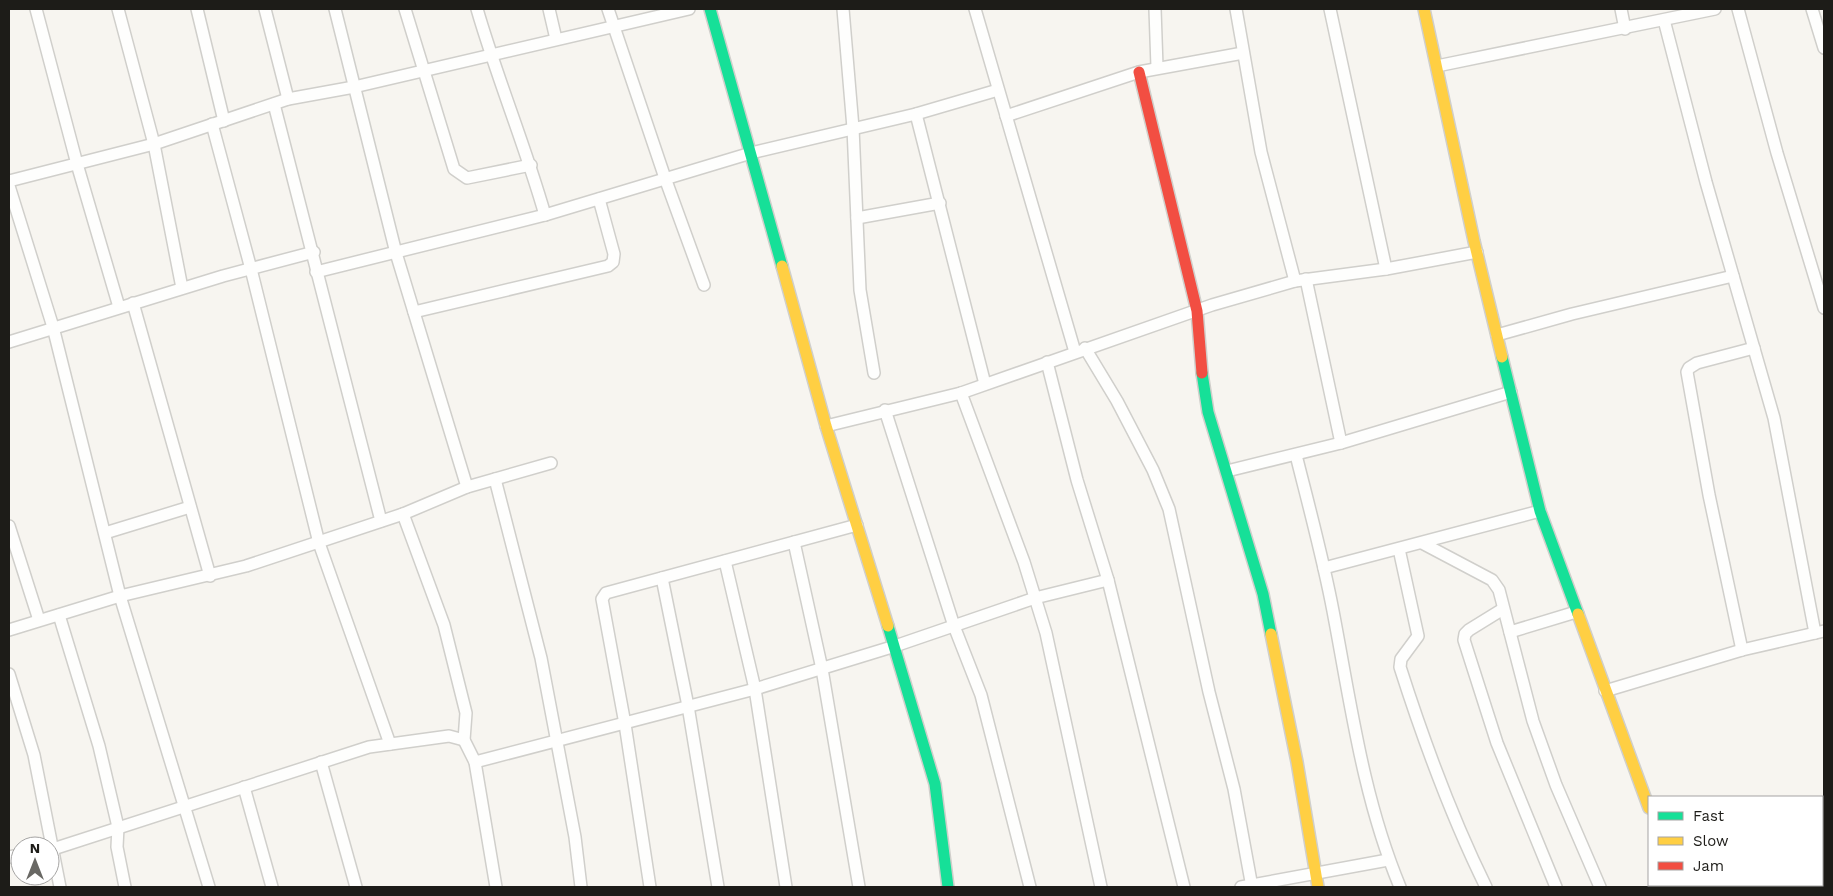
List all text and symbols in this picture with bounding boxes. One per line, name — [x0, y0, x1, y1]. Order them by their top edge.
legend — [1648, 796, 1823, 886]
text: Fast — [1693, 807, 1725, 825]
text: Slow — [1693, 832, 1729, 850]
north arrow — [10, 836, 60, 886]
text: N — [30, 840, 40, 856]
text: Jam — [1693, 857, 1724, 875]

